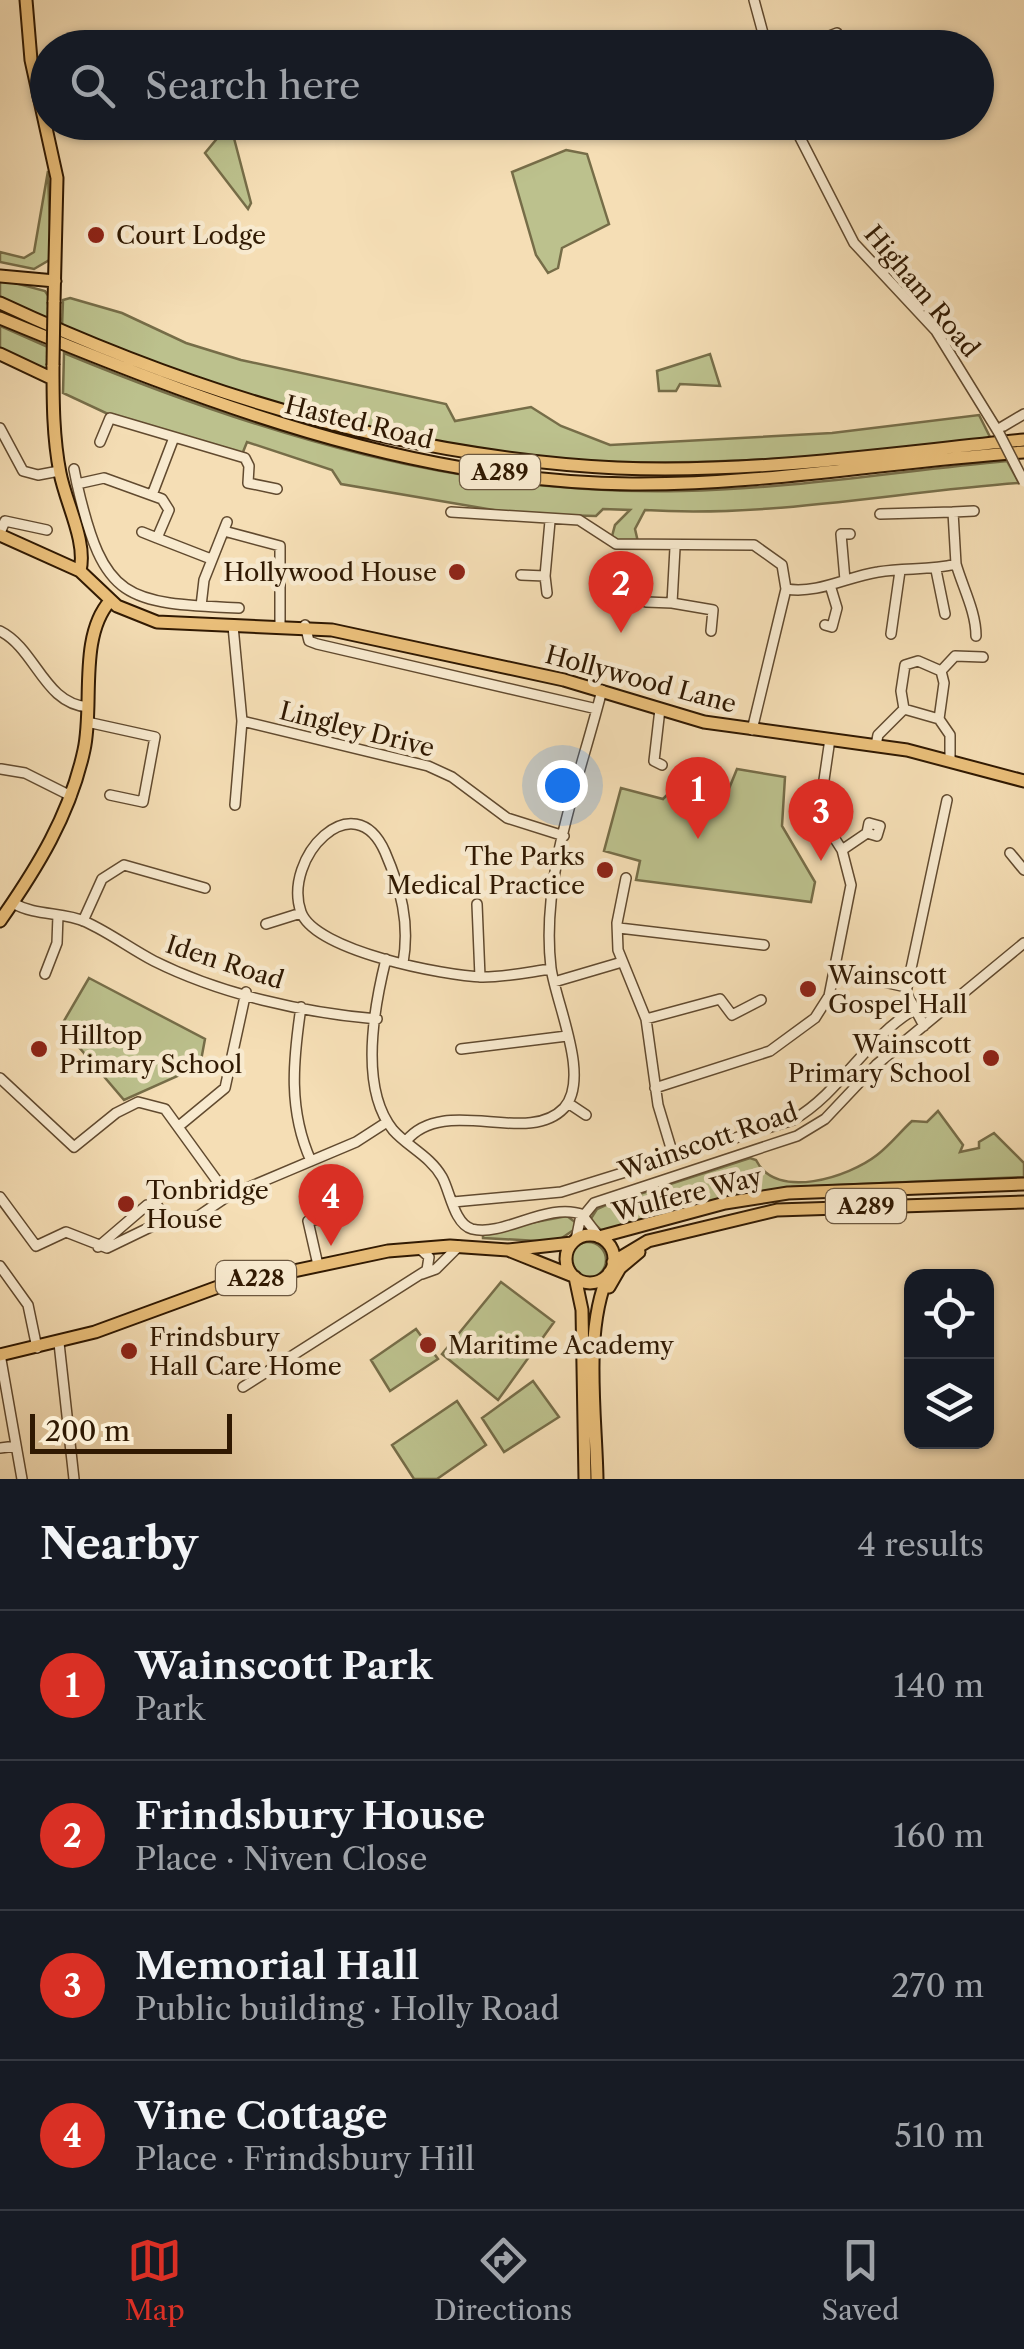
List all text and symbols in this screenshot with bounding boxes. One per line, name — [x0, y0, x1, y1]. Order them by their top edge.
search box — [30, 30, 994, 140]
icon: search — [65, 58, 120, 113]
text: Search here — [145, 62, 360, 109]
street label: Higham Road — [857, 219, 986, 364]
place label: Court Lodge — [116, 220, 266, 251]
marker: Court Lodge — [85, 224, 107, 246]
street label: Hasted Road — [282, 389, 436, 456]
road number: A289 — [460, 455, 540, 489]
pin: 2 — [588, 550, 654, 633]
place label: Hollywood House — [223, 557, 437, 588]
marker: Hollywood House — [446, 561, 468, 583]
street label: Hollywood Lane — [542, 639, 740, 720]
street label: Lingley Drive — [276, 695, 438, 764]
pin: 1 — [666, 756, 730, 839]
your location — [537, 760, 588, 811]
pin: 3 — [788, 778, 854, 861]
place label: The Parks Medical Practice — [386, 841, 585, 901]
marker: The Parks Medical Practice — [594, 859, 616, 881]
street label: Iden Road — [162, 929, 288, 996]
place label: Wainscott Gospel Hall — [827, 960, 967, 1020]
marker: Wainscott Gospel Hall — [797, 978, 819, 1000]
place label: Hilltop Primary School — [59, 1020, 242, 1080]
place label: Wainscott Primary School — [788, 1029, 971, 1089]
marker: Hilltop Primary School — [28, 1038, 50, 1060]
marker: Wainscott Primary School — [980, 1047, 1002, 1069]
street label: Wainscott Road — [614, 1096, 802, 1187]
street label: Wulfere Way — [608, 1161, 766, 1228]
pin: 4 — [298, 1164, 364, 1246]
place label: Tonbridge House — [146, 1175, 269, 1235]
road number: A289 — [826, 1189, 906, 1223]
marker: Tonbridge House — [115, 1193, 137, 1215]
road number: A228 — [216, 1261, 296, 1295]
map controls — [904, 1269, 994, 1449]
button: locate — [904, 1269, 994, 1359]
place label: Frindsbury Hall Care Home — [149, 1322, 342, 1382]
place label: Maritime Academy — [448, 1330, 675, 1361]
marker: Maritime Academy — [417, 1334, 439, 1356]
marker: Frindsbury Hall Care Home — [118, 1340, 140, 1362]
button: layers — [904, 1359, 994, 1449]
scale bar — [30, 1409, 232, 1454]
text: 200 m — [45, 1414, 130, 1448]
text: Nearby — [40, 1518, 198, 1570]
text: 4 results — [858, 1525, 984, 1564]
text: Wainscott Park — [135, 1642, 432, 1689]
text: 1 — [65, 1666, 80, 1705]
text: 140 m — [893, 1666, 984, 1705]
text: Park — [135, 1689, 205, 1728]
text: Frindsbury House — [135, 1792, 485, 1839]
text: 2 — [63, 1816, 82, 1855]
text: 160 m — [893, 1816, 984, 1855]
text: Place · Niven Close — [135, 1839, 427, 1878]
text: Memorial Hall — [135, 1942, 419, 1989]
text: 3 — [63, 1966, 82, 2005]
text: 270 m — [891, 1966, 984, 2005]
text: Public building · Holly Road — [135, 1989, 560, 2028]
text: Vine Cottage — [135, 2092, 388, 2139]
text: 4 — [63, 2116, 82, 2155]
text: 510 m — [895, 2116, 984, 2155]
text: Place · Frindsbury Hill — [135, 2139, 475, 2178]
tab: Map — [125, 2233, 185, 2327]
tab: Directions — [434, 2233, 572, 2327]
tab: Saved — [822, 2233, 899, 2327]

